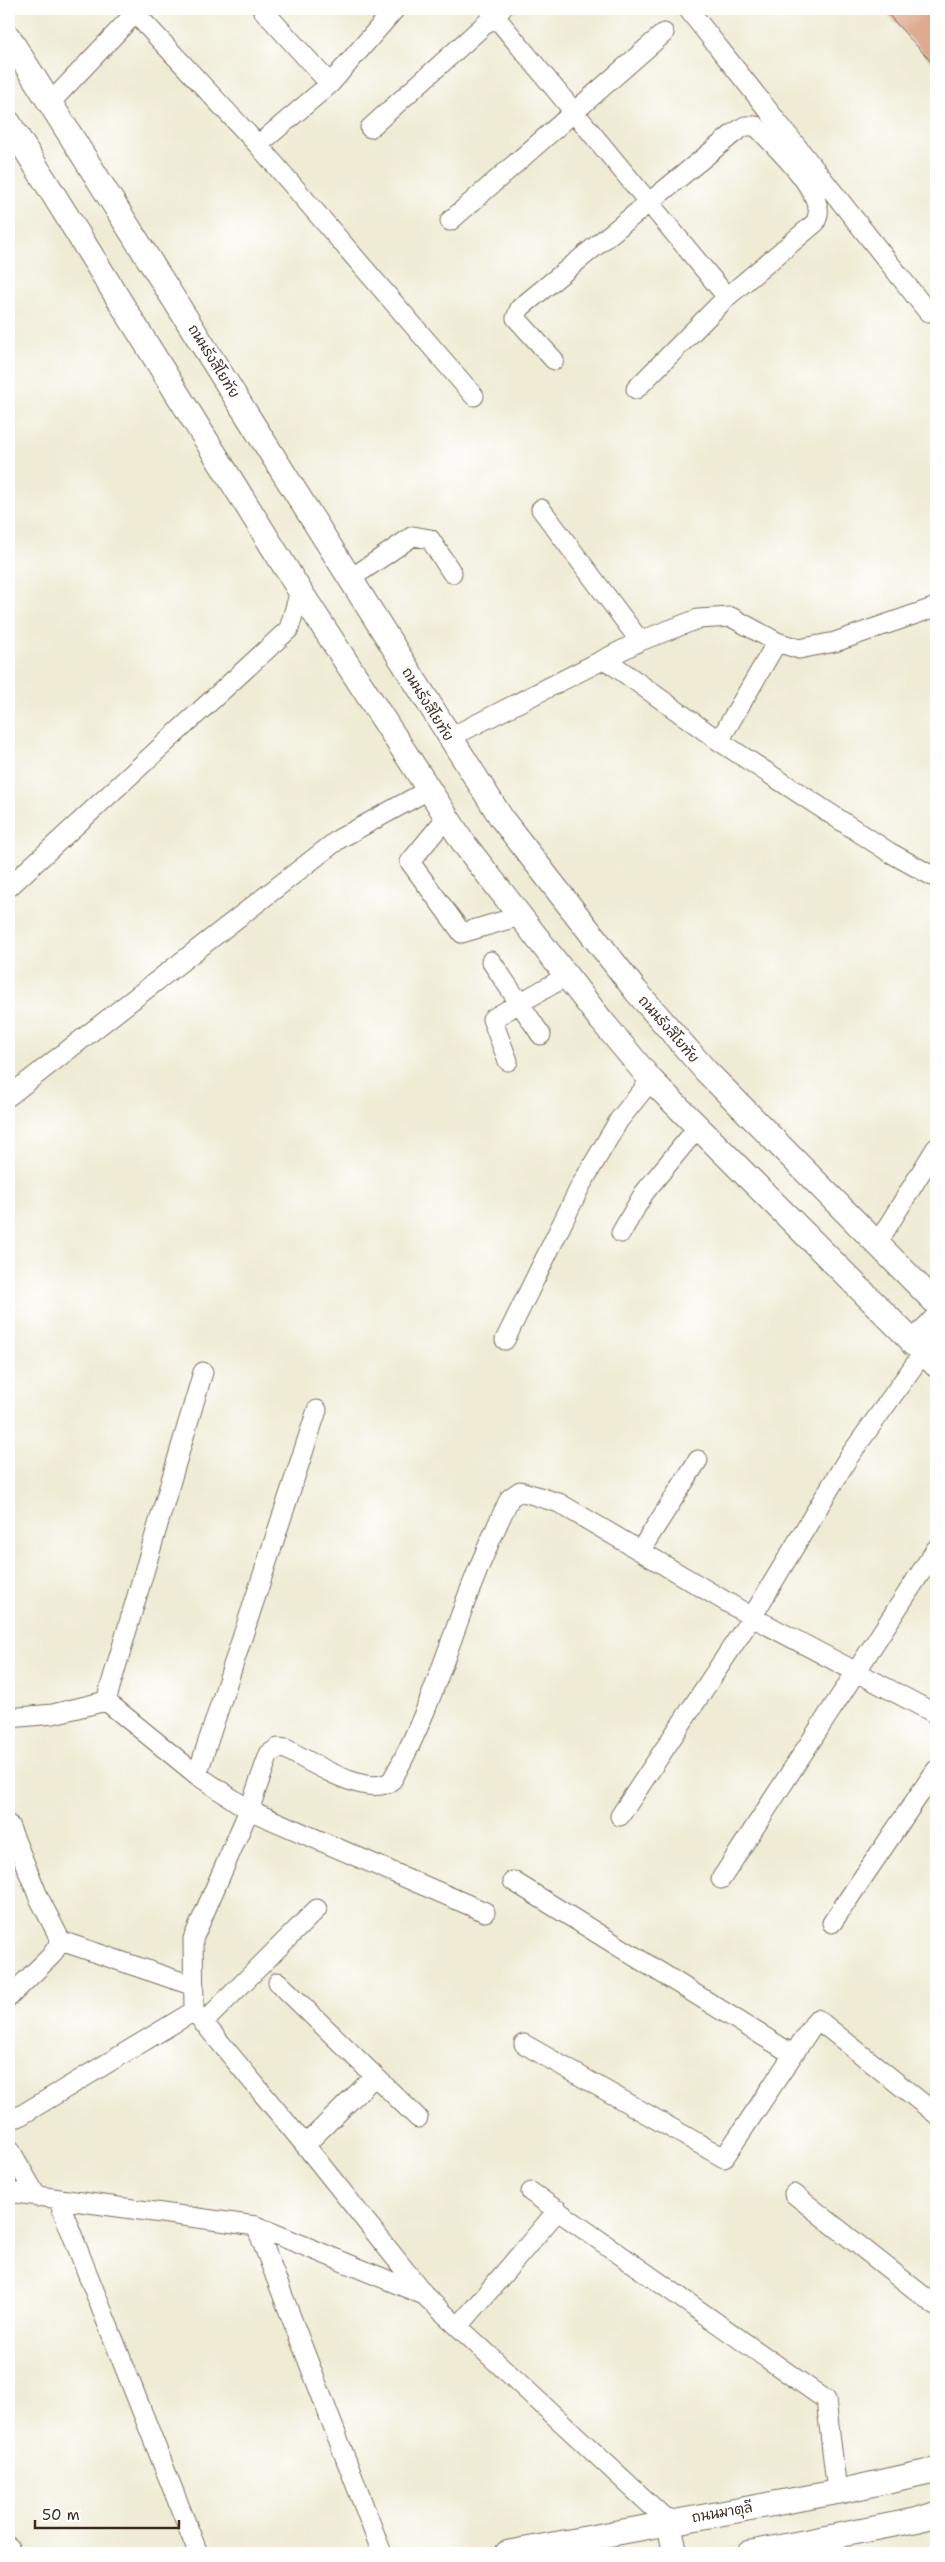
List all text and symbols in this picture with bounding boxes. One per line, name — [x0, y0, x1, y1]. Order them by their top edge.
street label: ถนนรังสิโยทัย — [184, 321, 244, 401]
street label: ถนนรังสิโยทัย — [398, 664, 458, 744]
street label: ถนนรังสิโยทัย — [635, 992, 703, 1066]
scale bar — [35, 2497, 179, 2529]
street label: ถนนมาตุลี — [690, 2498, 754, 2527]
text: 50 m — [42, 2505, 80, 2525]

